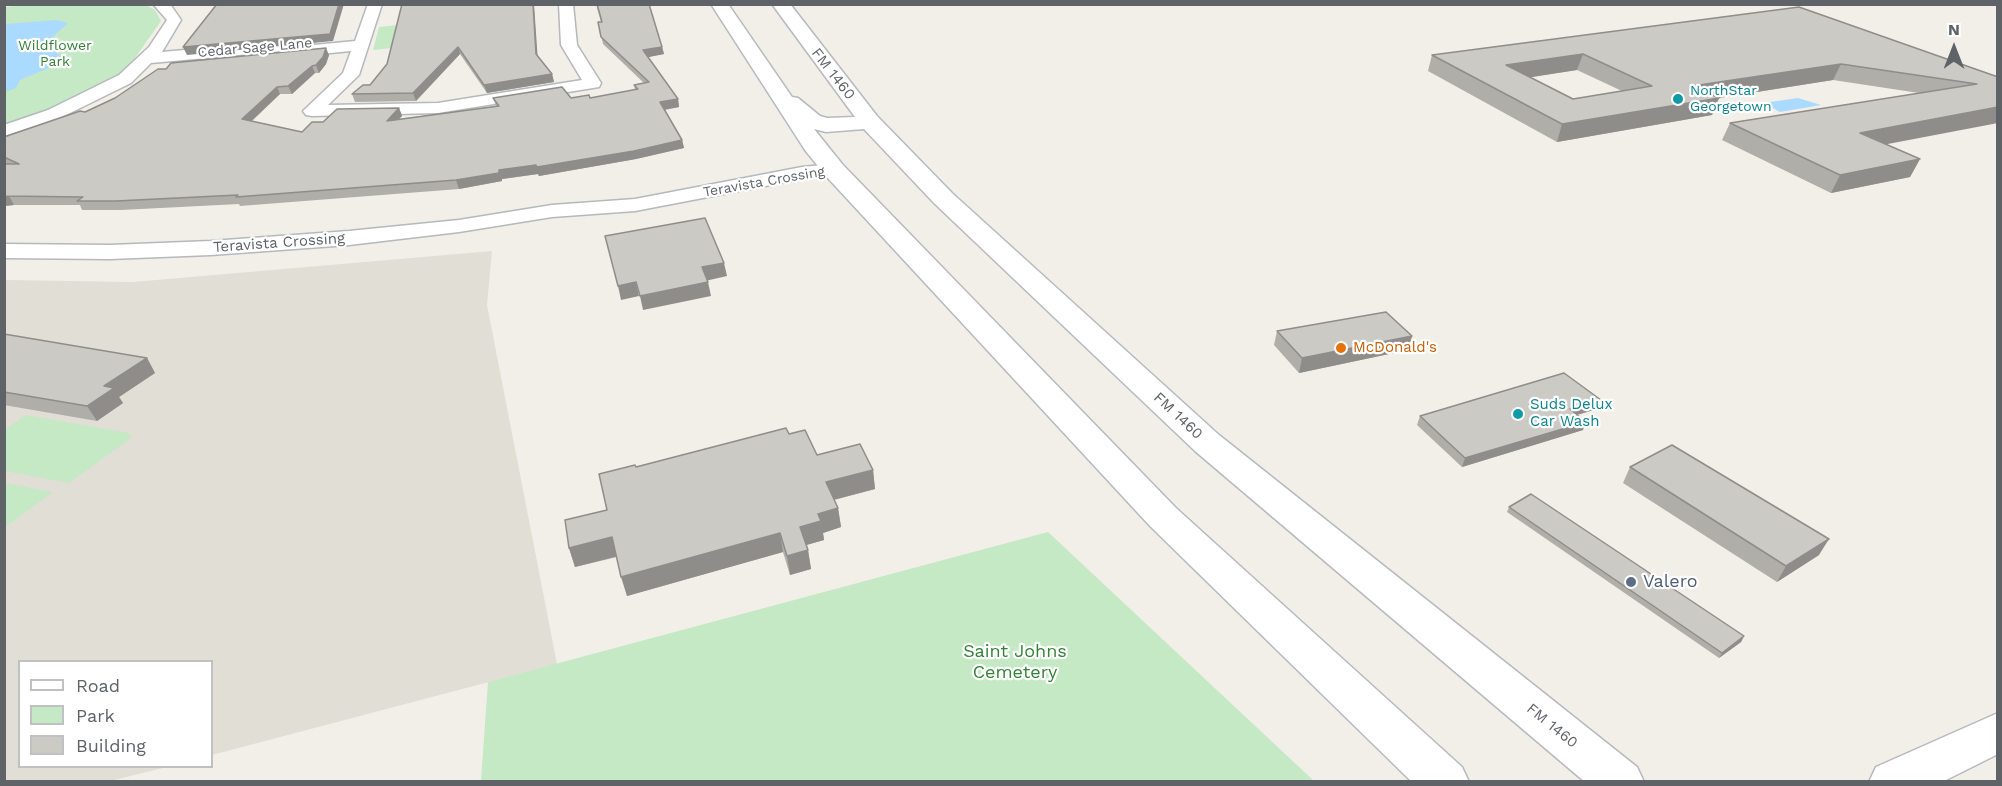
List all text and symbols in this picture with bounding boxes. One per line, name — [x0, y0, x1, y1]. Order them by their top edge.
north arrow — [1924, 18, 1984, 78]
text: N — [1948, 20, 1960, 39]
street label: Cedar Sage Lane — [197, 35, 313, 61]
park label: Wildflower Park — [18, 38, 92, 70]
street label: FM 1460 — [807, 45, 859, 103]
place label: NorthStar Georgetown — [1690, 83, 1772, 116]
marker: NorthStar Georgetown — [1671, 92, 1685, 106]
street label: Teravista Crossing — [702, 163, 826, 201]
street label: Teravista Crossing — [213, 229, 345, 257]
place label: McDonald's — [1353, 339, 1437, 357]
marker: McDonald's — [1334, 341, 1348, 355]
street label: FM 1460 — [1150, 389, 1206, 443]
place label: Suds Delux Car Wash — [1530, 396, 1613, 431]
marker: Suds Delux Car Wash — [1511, 407, 1525, 421]
place label: Valero — [1643, 571, 1698, 593]
marker: Valero — [1624, 575, 1638, 589]
park label: Saint Johns Cemetery — [963, 641, 1067, 684]
legend — [18, 660, 213, 768]
text: Road — [76, 675, 120, 696]
street label: FM 1460 — [1523, 700, 1581, 752]
text: Park — [76, 705, 115, 726]
text: Building — [76, 735, 146, 756]

